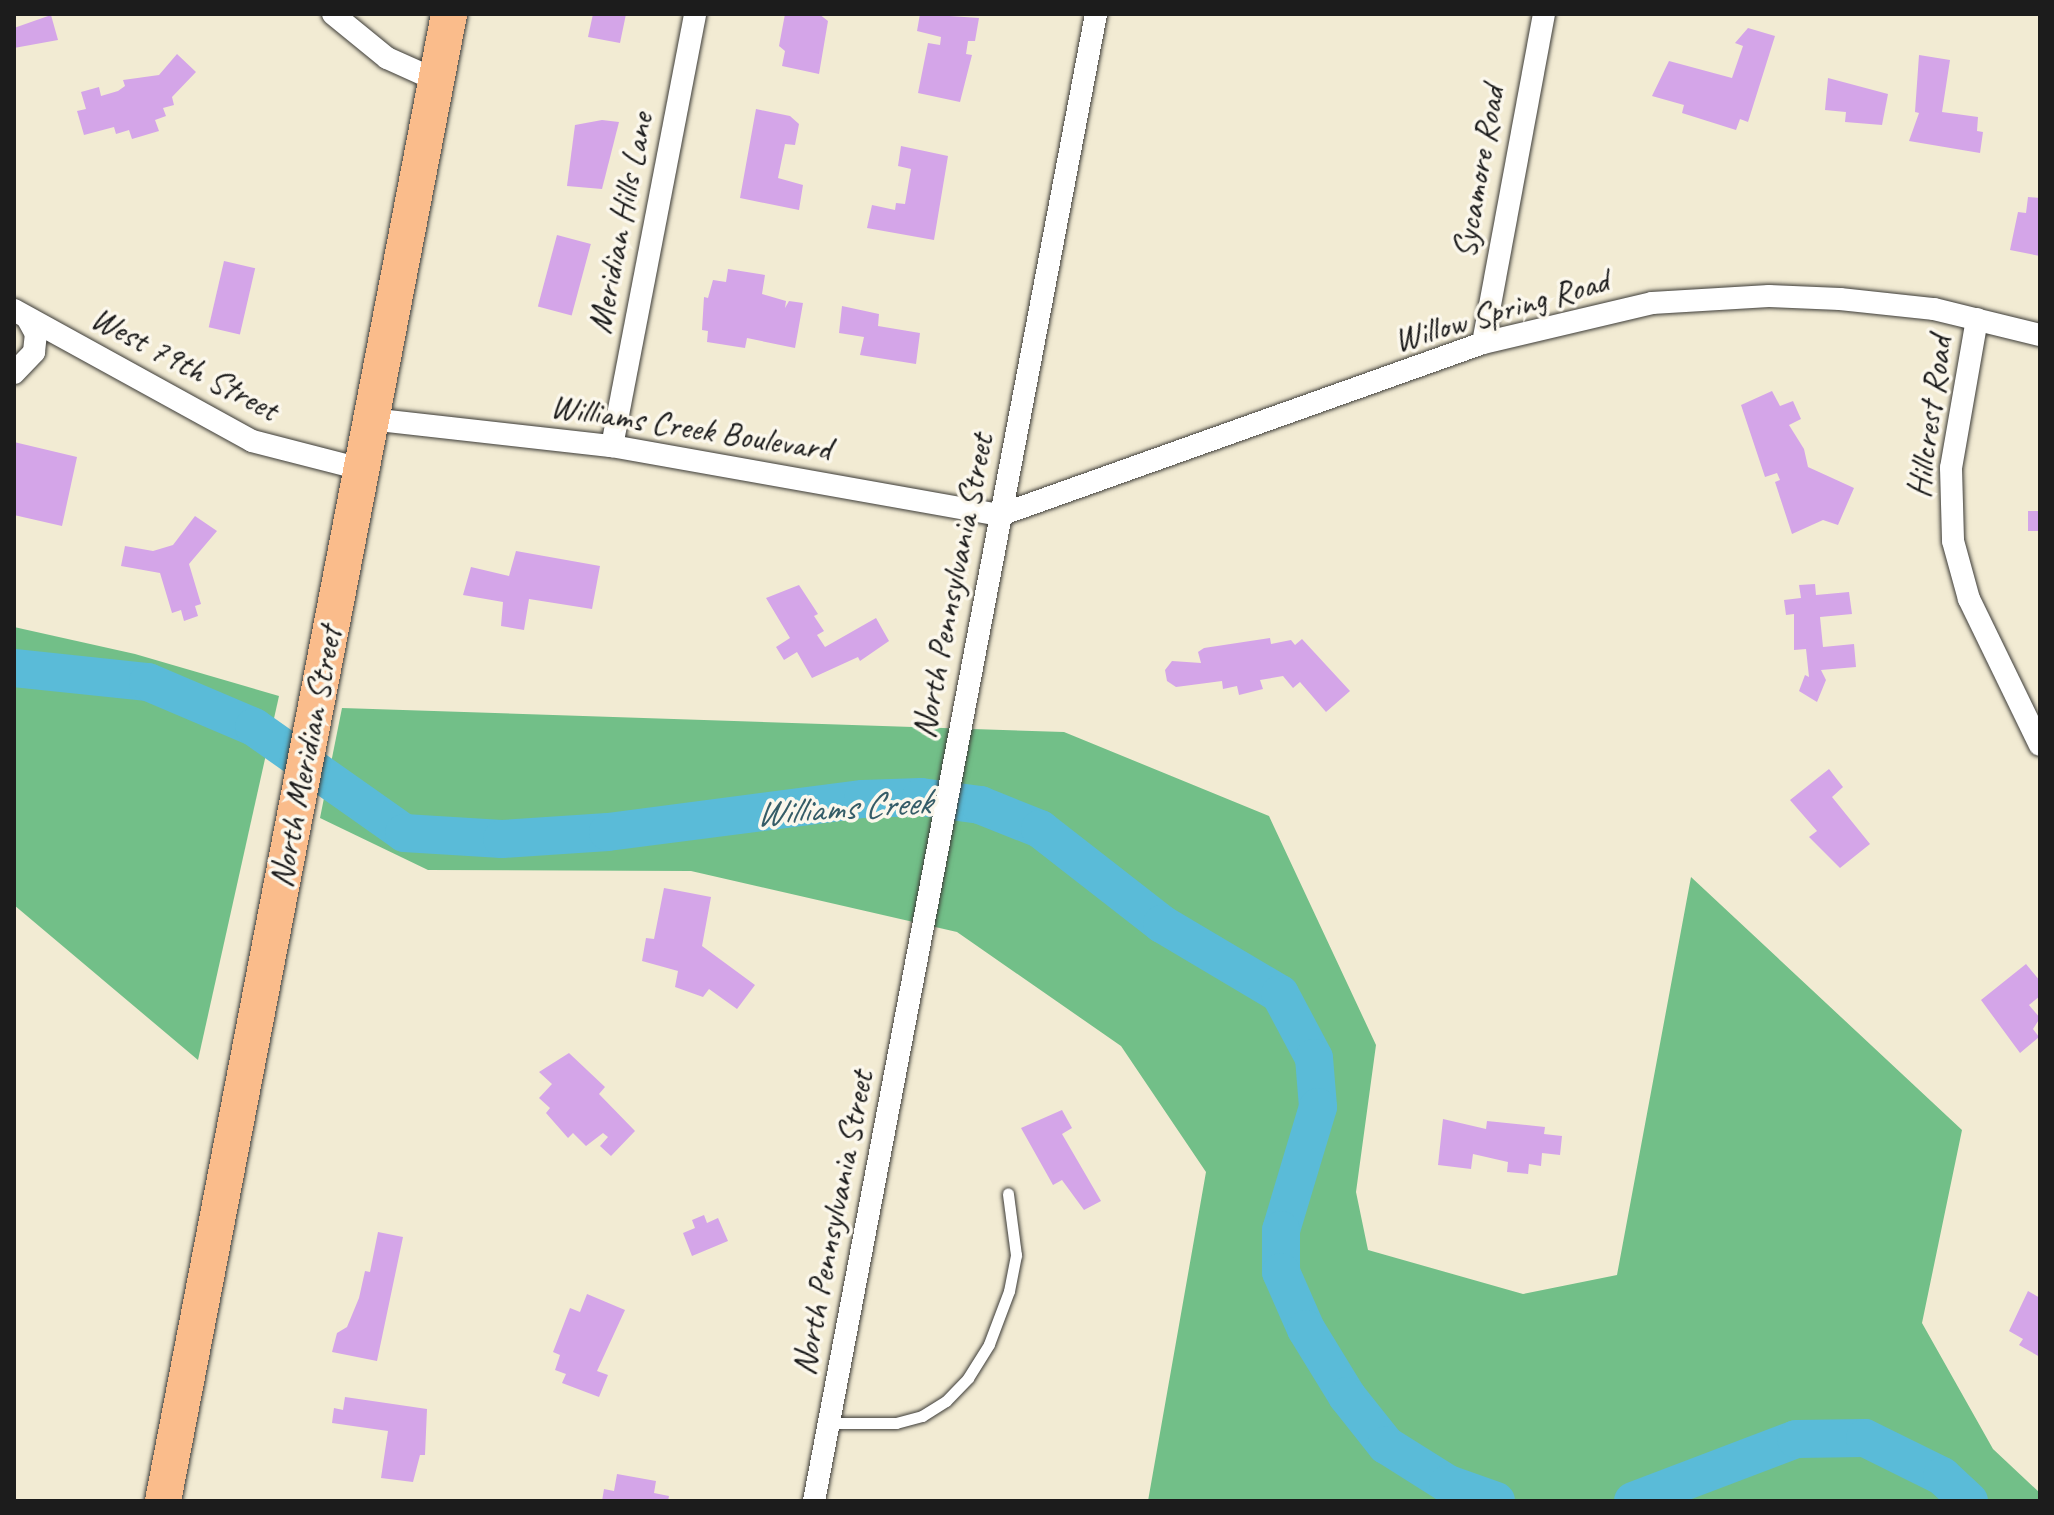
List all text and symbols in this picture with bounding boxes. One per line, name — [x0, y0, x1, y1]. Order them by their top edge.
street label: Sycamore Road — [1443, 83, 1513, 261]
street label: Meridian Hills Lane — [579, 109, 661, 337]
street label: Willow Spring Road — [1389, 260, 1613, 360]
street label: West 79th Street — [84, 297, 286, 429]
street label: Hillcrest Road — [1898, 334, 1960, 500]
street label: Williams Creek Boulevard — [547, 385, 835, 469]
street label: North Pennsylvania Street — [902, 430, 1002, 742]
street label: North Meridian Street — [260, 623, 350, 891]
water label: Williams Creek — [754, 780, 932, 836]
street label: North Pennsylvania Street — [782, 1067, 882, 1379]

